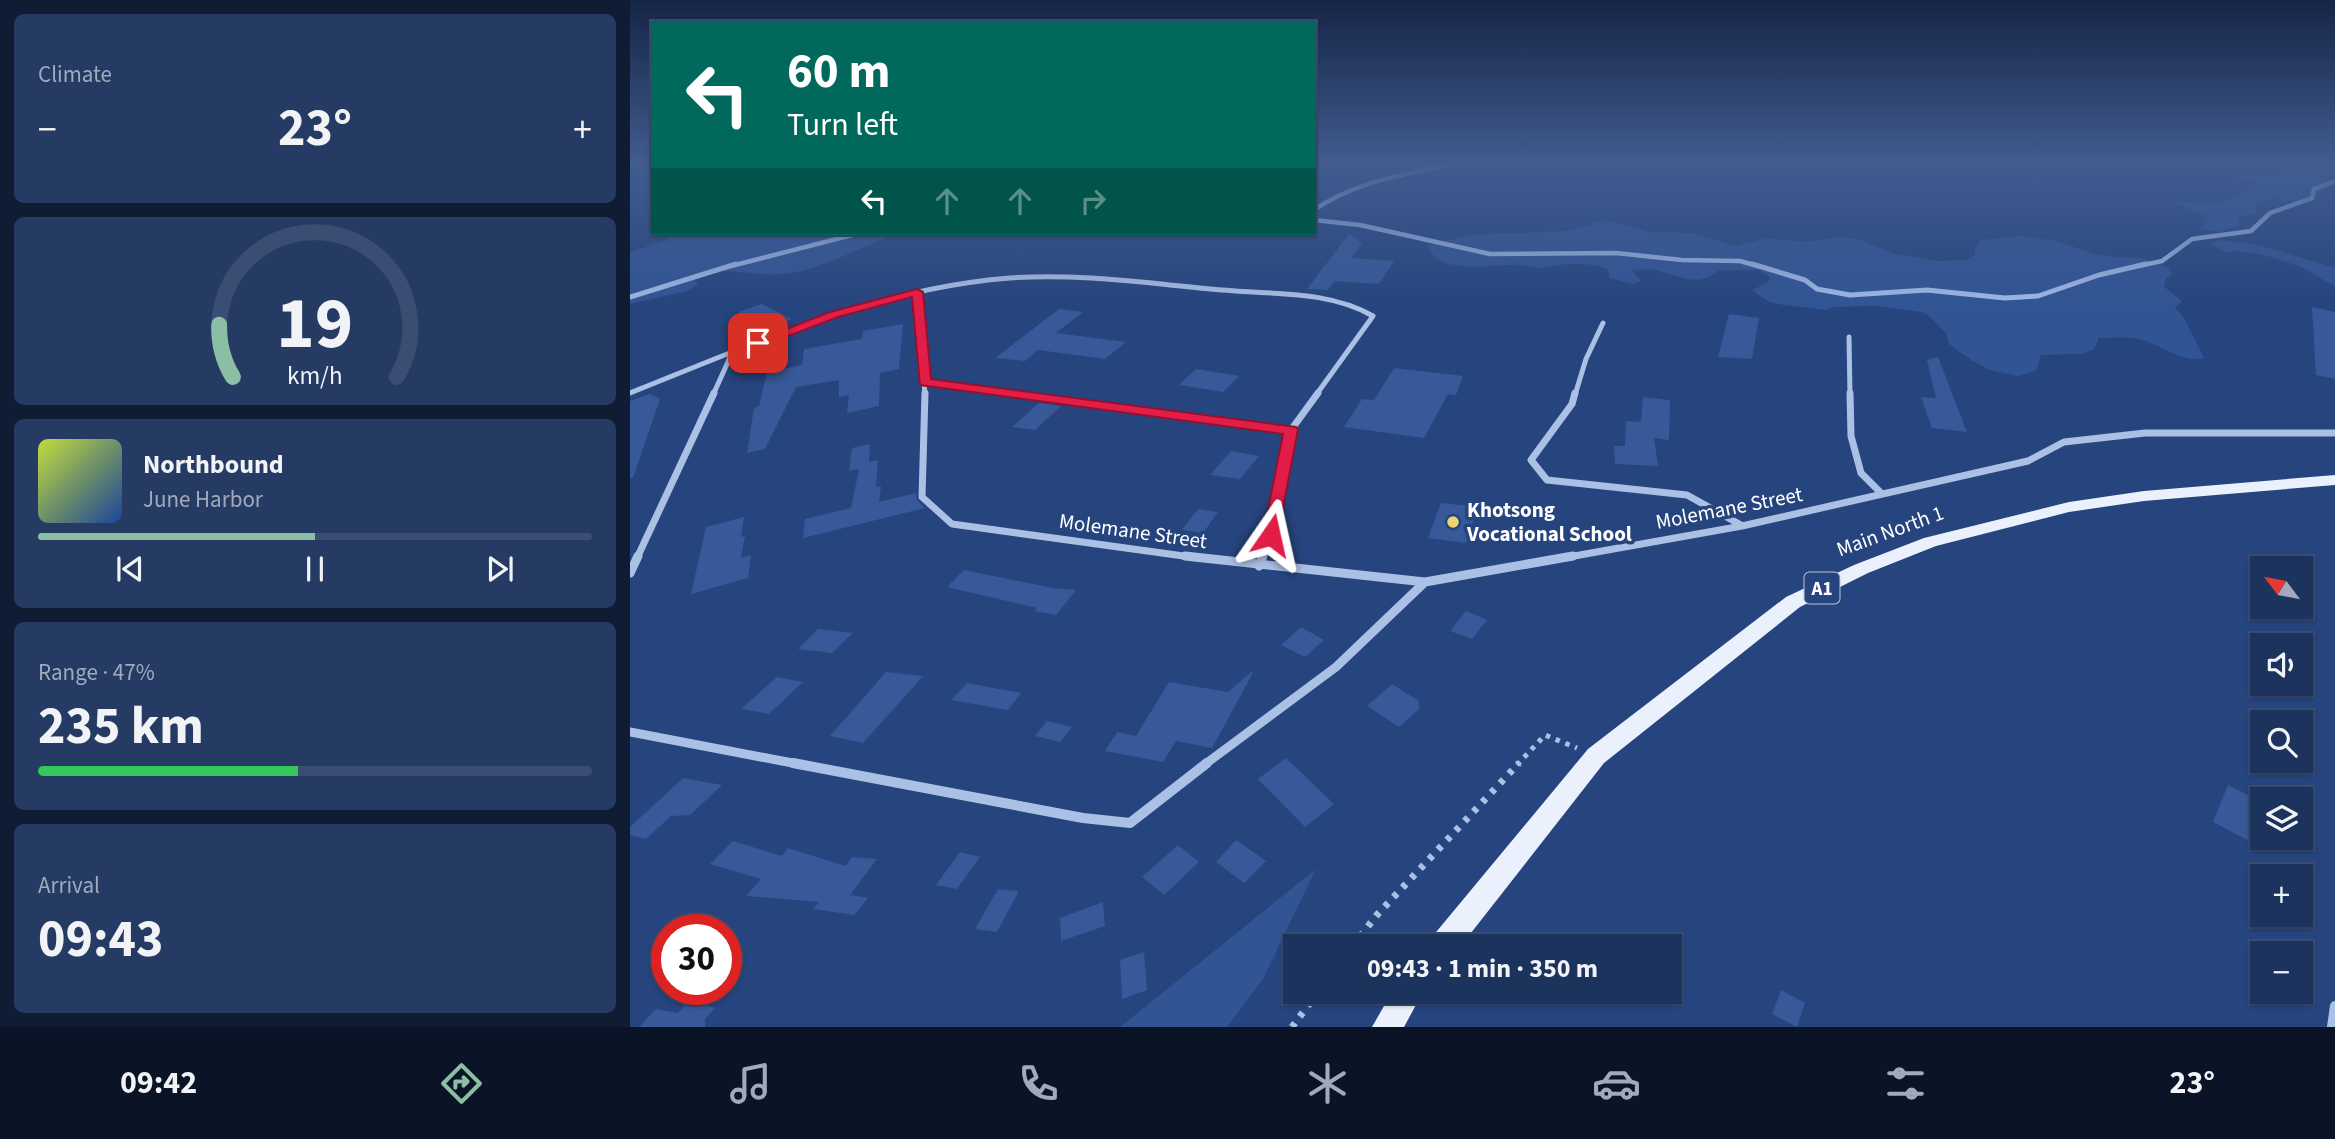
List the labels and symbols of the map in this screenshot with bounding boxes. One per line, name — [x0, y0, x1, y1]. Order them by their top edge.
pin — [728, 313, 788, 373]
street label: Molemane Street — [1653, 479, 1805, 537]
place label: Khotsong Vocational School — [1466, 495, 1632, 549]
position arrow — [1234, 498, 1308, 572]
street label: Main North 1 — [1832, 498, 1948, 564]
street label: Molemane Street — [1057, 506, 1209, 556]
marker: Khotsong Vocational School — [1445, 514, 1461, 530]
north arrow — [2250, 556, 2314, 620]
road number: A1 — [1804, 572, 1840, 604]
speed limit sign: 30 — [651, 914, 742, 1005]

